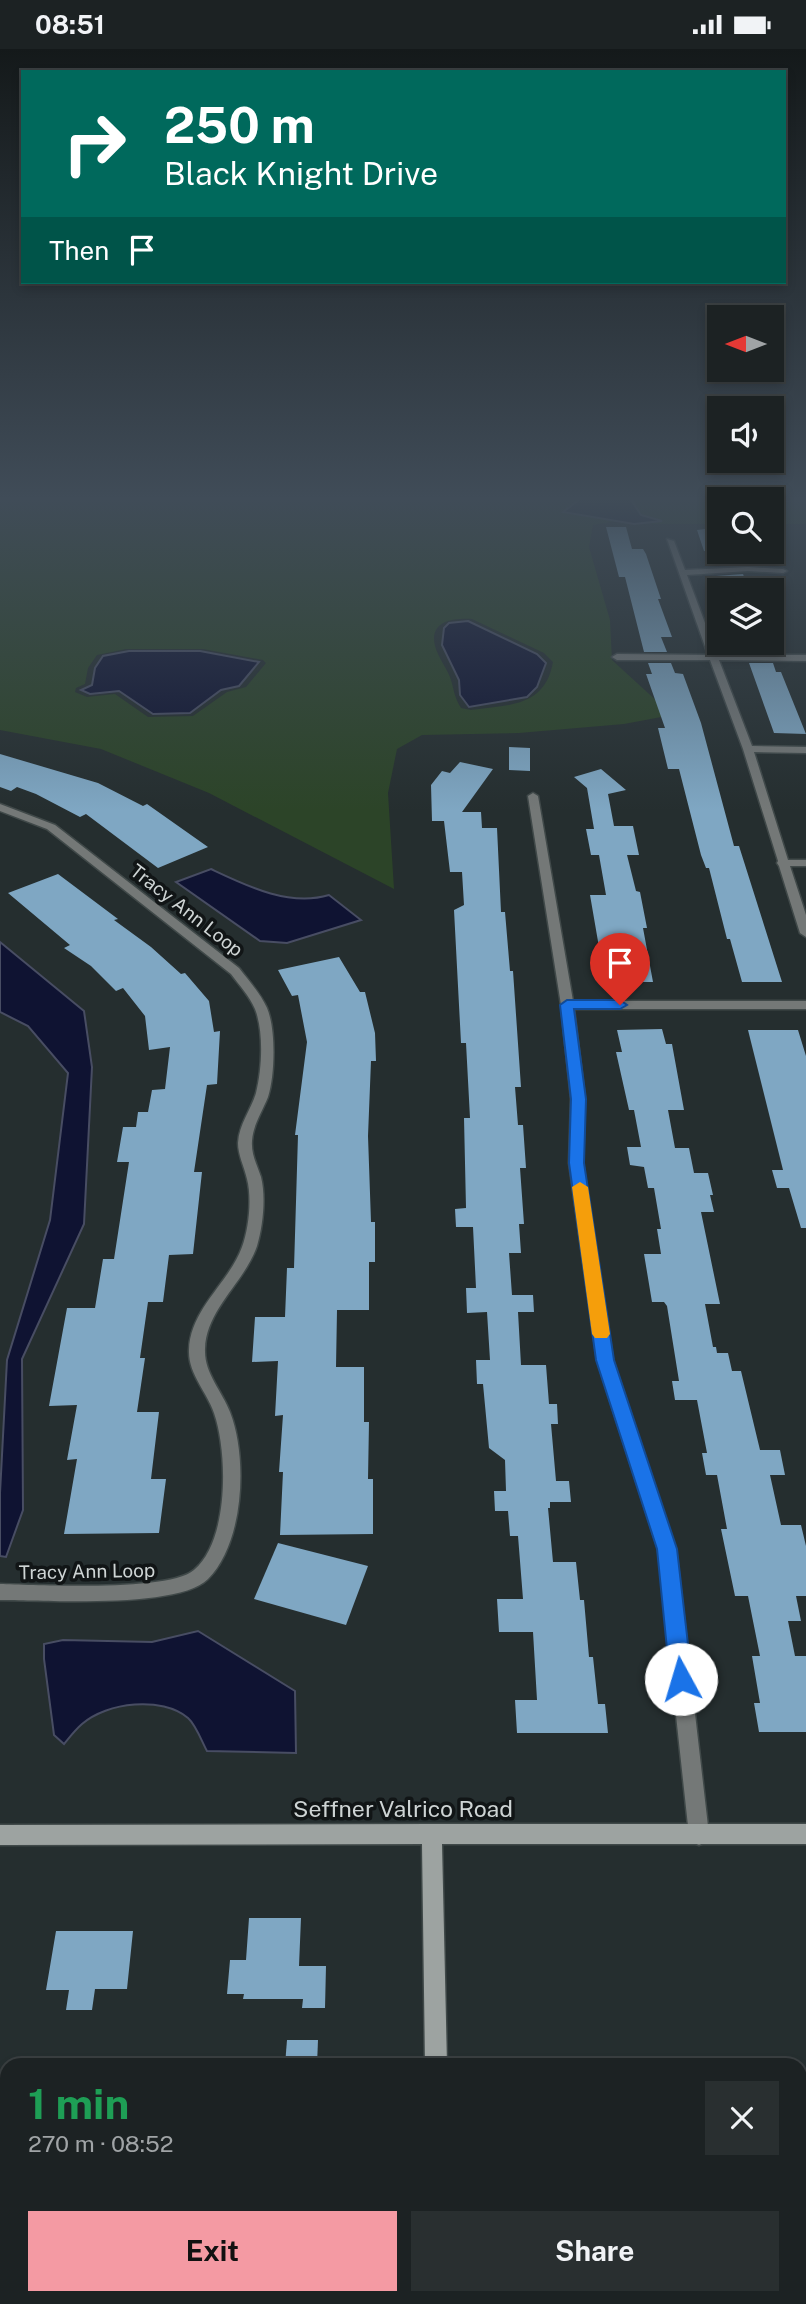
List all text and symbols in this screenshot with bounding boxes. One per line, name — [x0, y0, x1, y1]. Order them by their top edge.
text: 08:51 — [35, 9, 105, 40]
text: 250 m — [164, 96, 315, 154]
icon: right — [49, 98, 140, 189]
text: Black Knight Drive — [164, 155, 438, 192]
icon: arrive — [123, 231, 161, 269]
text: Then — [49, 235, 109, 266]
north arrow — [707, 305, 784, 381]
map controls — [707, 305, 784, 655]
button: sound — [707, 396, 784, 473]
button: search — [707, 487, 784, 564]
button: layers — [707, 578, 784, 655]
street label: Tracy Ann Loop — [126, 859, 248, 961]
pin — [590, 933, 650, 1005]
icon: arrive — [601, 944, 639, 982]
street label: Tracy Ann Loop — [19, 1559, 155, 1583]
position arrow — [644, 1642, 718, 1716]
street label: Seffner Valrico Road — [293, 1795, 513, 1822]
text: 1 min — [28, 2079, 129, 2128]
button: close — [705, 2081, 779, 2155]
text: 270 m · 08:52 — [28, 2130, 173, 2157]
button: Exit — [28, 2211, 397, 2291]
button: Share — [411, 2211, 779, 2291]

